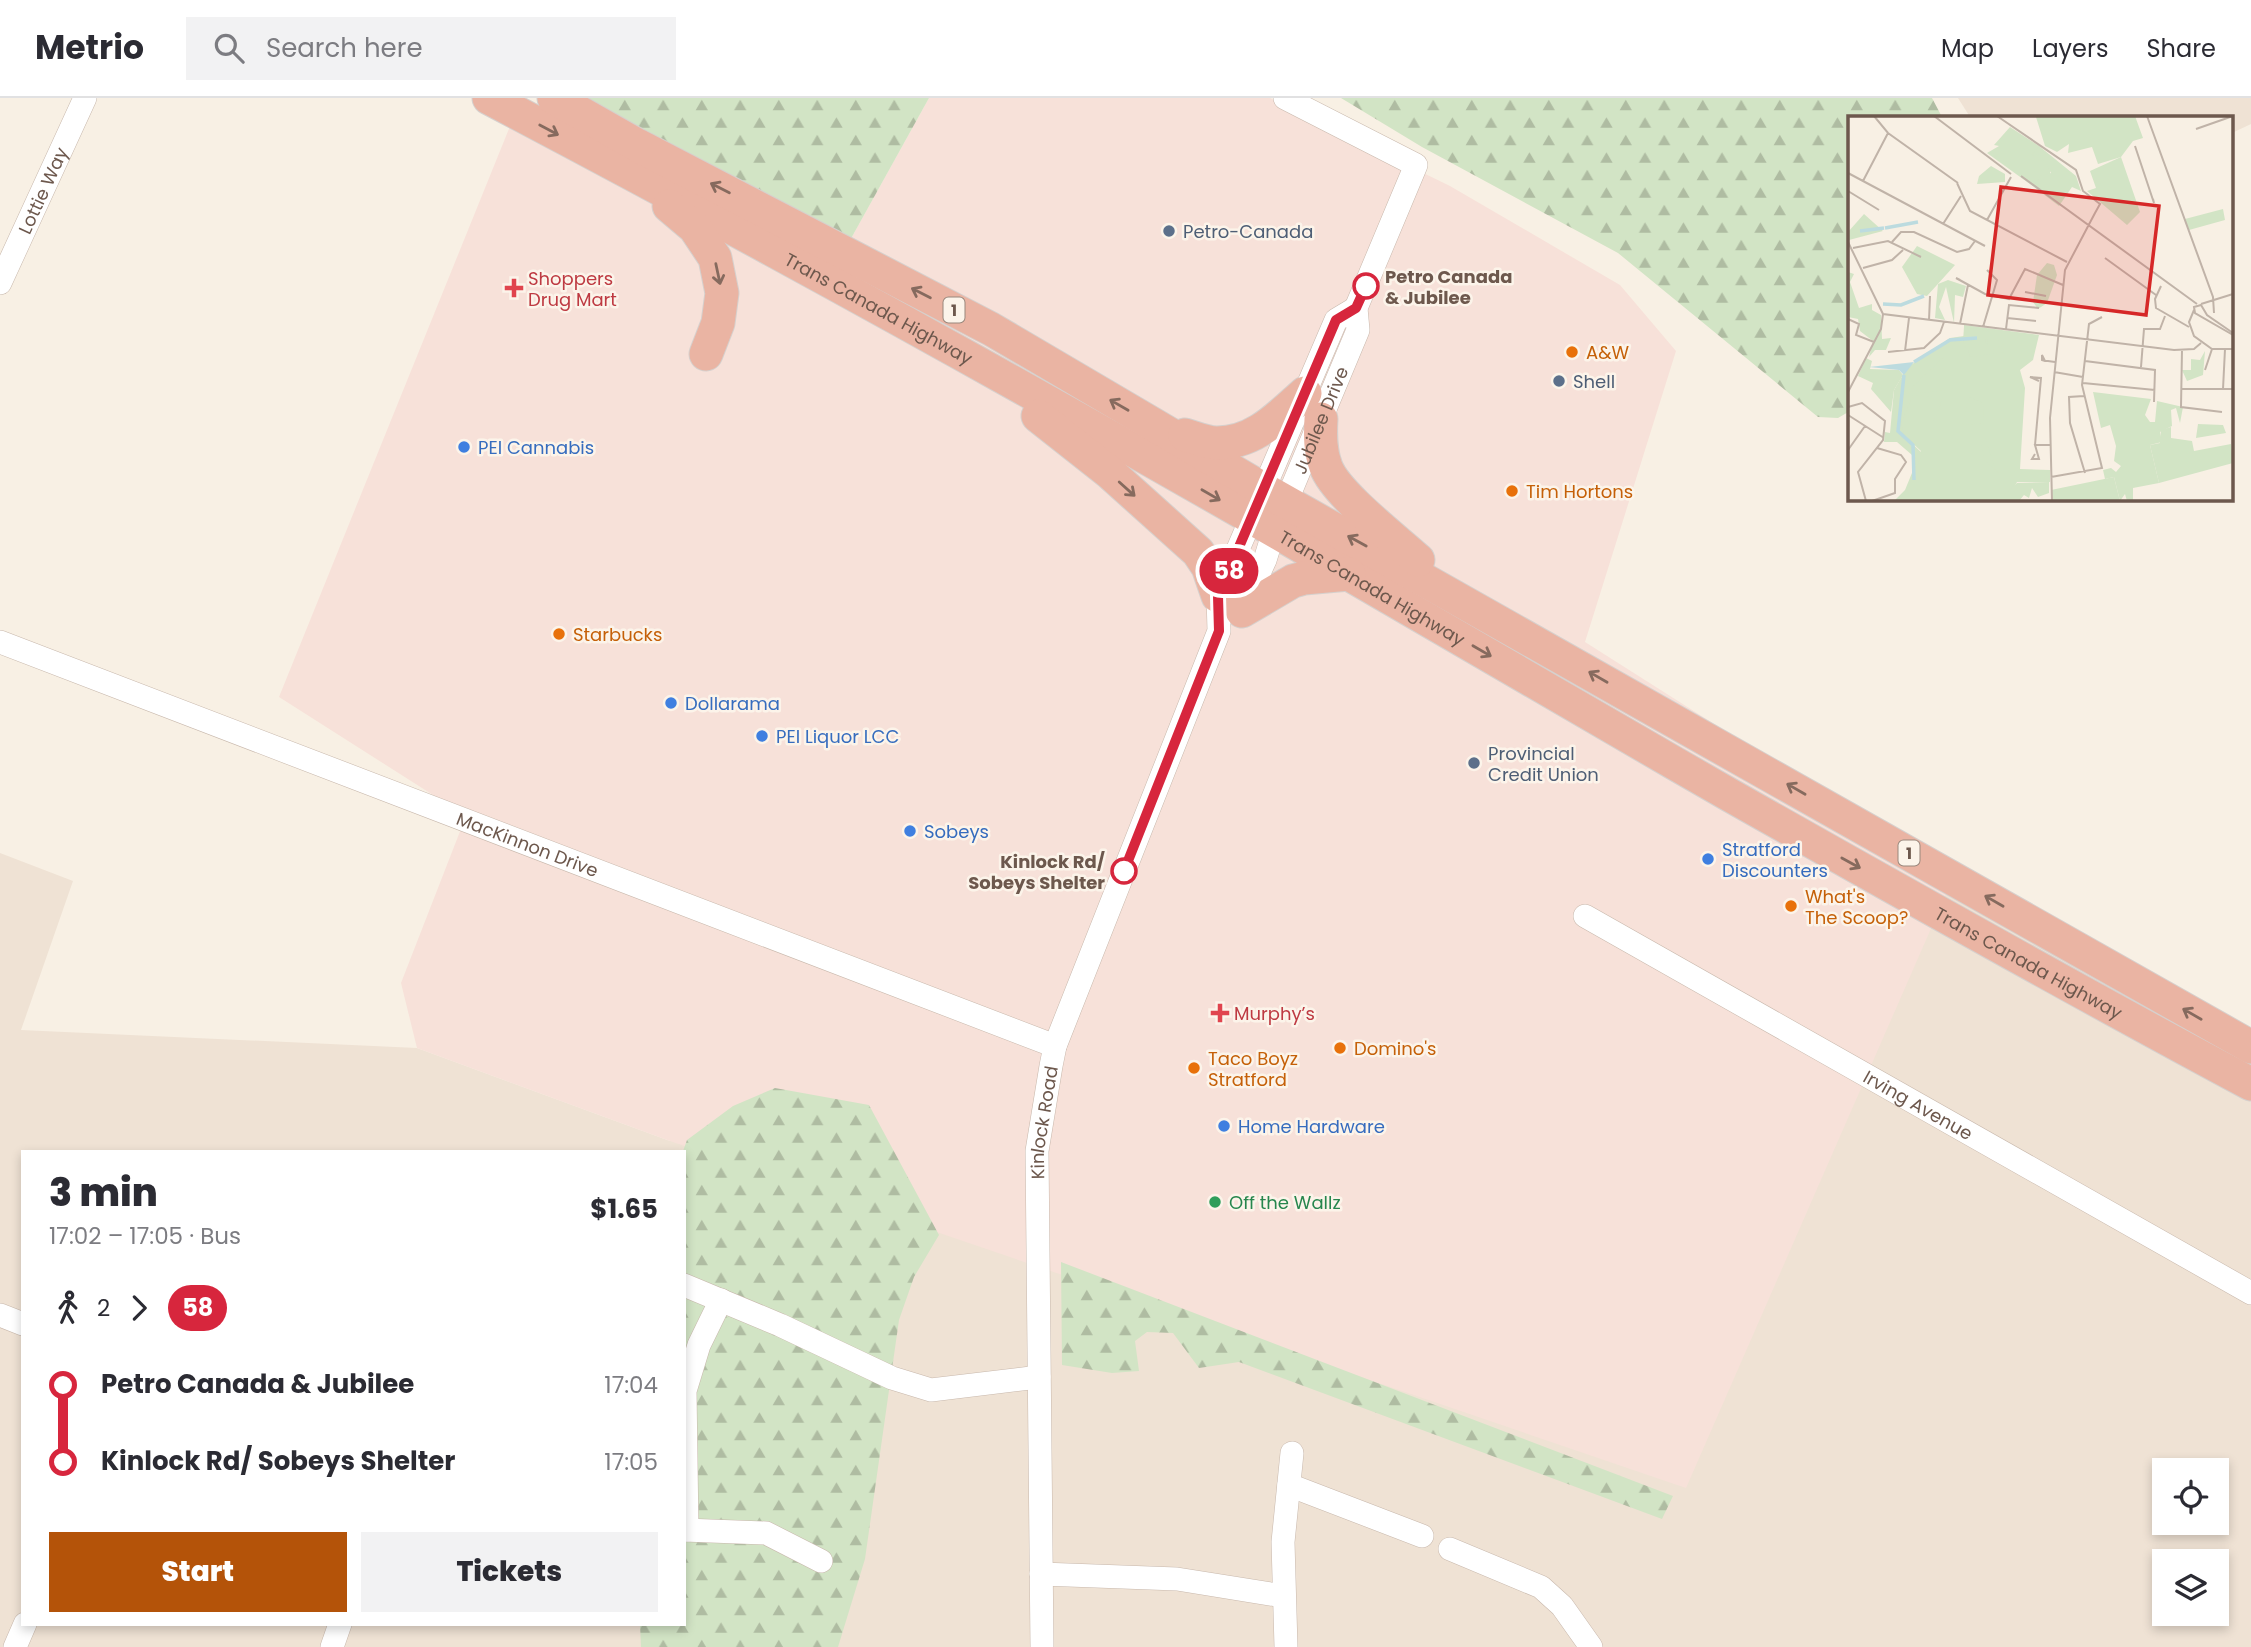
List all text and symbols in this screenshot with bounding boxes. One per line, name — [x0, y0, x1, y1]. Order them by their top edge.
search box — [186, 17, 676, 80]
text: Metrio — [35, 24, 144, 71]
icon: search — [210, 29, 248, 67]
text: Search here — [266, 30, 423, 66]
text: Map — [1941, 32, 1994, 65]
text: Layers — [2032, 32, 2108, 65]
text: Share — [2146, 32, 2216, 65]
inset map — [1848, 116, 2234, 500]
one-way arrow — [538, 123, 559, 137]
street label: Lottie Way — [12, 143, 73, 238]
one-way arrow — [710, 181, 730, 195]
place label: Petro-Canada — [1183, 219, 1313, 244]
marker: Petro-Canada — [1161, 223, 1177, 239]
street label: Trans Canada Highway — [780, 246, 977, 370]
one-way arrow — [712, 262, 726, 285]
place label: Petro Canada & Jubilee — [1385, 264, 1512, 310]
place label: Shoppers Drug Mart — [528, 266, 617, 312]
marker: Petro Canada & Jubilee — [1353, 273, 1379, 299]
marker: Shoppers Drug Mart — [506, 280, 522, 296]
one-way arrow — [912, 286, 932, 300]
road number: 1 — [944, 298, 964, 322]
place label: A&W — [1586, 340, 1629, 365]
marker: A&W — [1564, 344, 1580, 360]
street label: Jubilee Drive — [1287, 362, 1354, 478]
place label: Shell — [1573, 369, 1615, 394]
marker: Shell — [1551, 373, 1567, 389]
one-way arrow — [1110, 398, 1130, 412]
place label: PEI Cannabis — [478, 435, 594, 460]
marker: PEI Cannabis — [456, 439, 472, 455]
place label: Tim Hortons — [1526, 479, 1633, 504]
one-way arrow — [1118, 480, 1135, 497]
marker: Tim Hortons — [1504, 483, 1520, 499]
one-way arrow — [1201, 488, 1221, 502]
street label: Trans Canada Highway — [1275, 524, 1470, 651]
one-way arrow — [1348, 534, 1368, 548]
line badge: 58 — [1198, 548, 1260, 594]
text: 58 — [1213, 554, 1245, 587]
place label: Starbucks — [573, 622, 662, 647]
marker: Starbucks — [551, 626, 567, 642]
one-way arrow — [1471, 644, 1491, 658]
one-way arrow — [1588, 670, 1609, 683]
place label: Dollarama — [685, 691, 780, 716]
marker: Dollarama — [663, 695, 679, 711]
place label: PEI Liquor LCC — [776, 724, 899, 749]
marker: PEI Liquor LCC — [754, 728, 770, 744]
place label: Provincial Credit Union — [1488, 741, 1599, 787]
marker: Provincial Credit Union — [1466, 755, 1482, 771]
one-way arrow — [1786, 782, 1807, 795]
street label: MacKinnon Drive — [453, 806, 602, 883]
place label: Sobeys — [924, 819, 989, 844]
marker: Sobeys — [902, 823, 918, 839]
place label: Stratford Discounters — [1722, 837, 1828, 883]
road number: 1 — [1898, 840, 1920, 866]
place label: Kinlock Rd/ Sobeys Shelter — [968, 849, 1105, 895]
marker: Stratford Discounters — [1700, 851, 1716, 867]
one-way arrow — [1841, 856, 1861, 870]
marker: Kinlock Rd/ Sobeys Shelter — [1111, 858, 1137, 884]
place label: What's The Scoop? — [1805, 884, 1908, 930]
one-way arrow — [1984, 894, 2004, 908]
marker: What's The Scoop? — [1783, 898, 1799, 914]
street label: Trans Canada Highway — [1930, 901, 2127, 1025]
place label: Murphy’s — [1234, 1001, 1315, 1026]
marker: Murphy’s — [1212, 1005, 1228, 1021]
one-way arrow — [2182, 1007, 2202, 1021]
place label: Domino's — [1354, 1036, 1437, 1061]
marker: Domino's — [1332, 1040, 1348, 1056]
place label: Taco Boyz Stratford — [1208, 1046, 1298, 1092]
marker: Taco Boyz Stratford — [1186, 1060, 1202, 1076]
street label: Kinlock Road — [1024, 1064, 1063, 1179]
street label: Irving Avenue — [1859, 1064, 1977, 1146]
place label: Home Hardware — [1238, 1114, 1385, 1139]
marker: Home Hardware — [1216, 1118, 1232, 1134]
text: 3 min — [49, 1166, 158, 1219]
place label: Off the Wallz — [1229, 1190, 1341, 1215]
text: $1.65 — [590, 1191, 658, 1227]
marker: Off the Wallz — [1207, 1194, 1223, 1210]
text: 17:02 – 17:05 · Bus — [49, 1220, 241, 1252]
icon: walk — [49, 1289, 87, 1327]
icon: forward — [120, 1289, 158, 1327]
text: 58 — [182, 1291, 213, 1324]
text: 2 — [97, 1292, 110, 1324]
text: Petro Canada & Jubilee — [101, 1366, 414, 1402]
text: 17:04 — [604, 1369, 658, 1401]
text: Kinlock Rd/ Sobeys Shelter — [101, 1443, 455, 1479]
text: 17:05 — [604, 1446, 658, 1478]
map controls — [2152, 1458, 2229, 1626]
button: locate — [2152, 1458, 2229, 1535]
button: Start — [49, 1532, 347, 1612]
button: Tickets — [361, 1532, 658, 1612]
button: layers — [2152, 1549, 2229, 1626]

